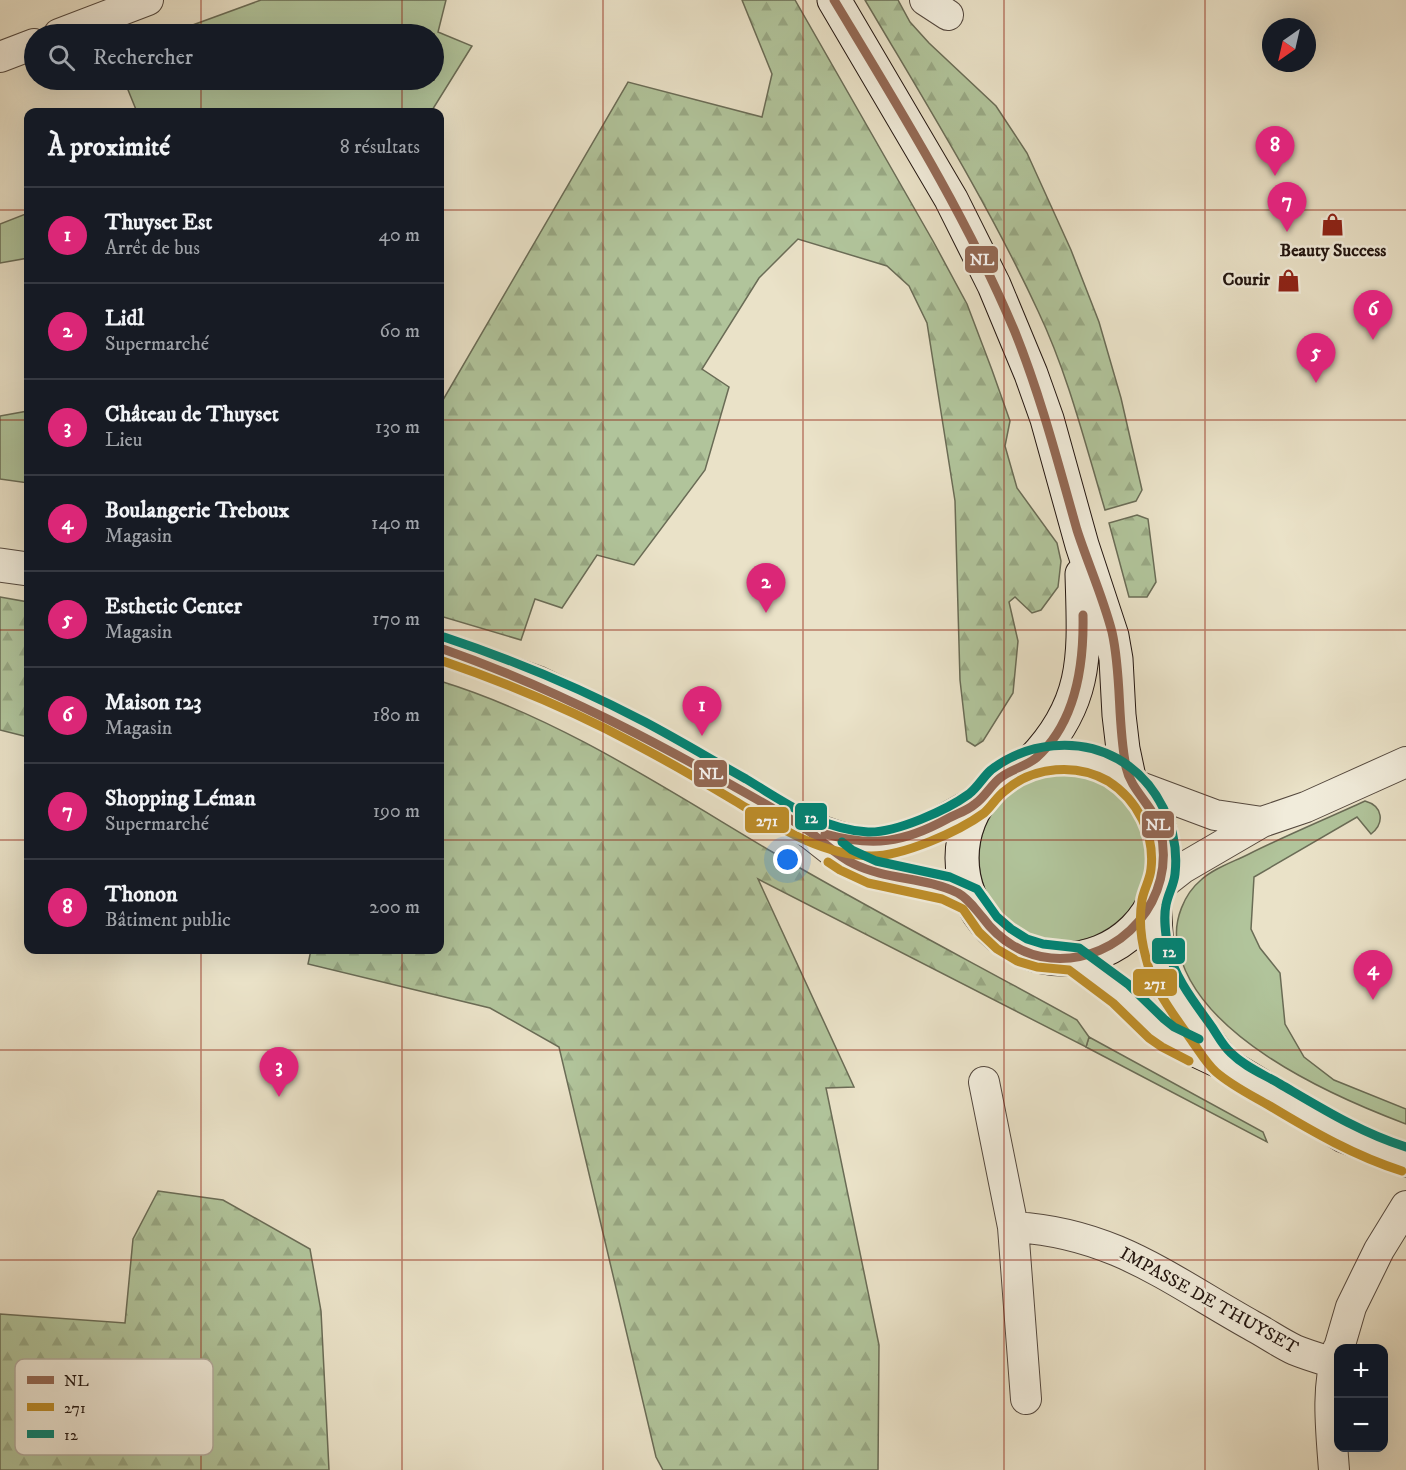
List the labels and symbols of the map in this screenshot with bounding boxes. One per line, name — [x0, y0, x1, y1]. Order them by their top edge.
north arrow — [1262, 18, 1316, 72]
pin: 8 — [1256, 126, 1294, 176]
pin: 7 — [1268, 182, 1306, 232]
shop icon: Beauty Success — [1320, 212, 1346, 238]
place label: Beauty Success — [1280, 240, 1386, 262]
line badge: NL — [964, 245, 999, 274]
text: NL — [970, 250, 995, 270]
shop icon: Courir — [1275, 267, 1301, 293]
place label: Courir — [1223, 269, 1270, 291]
pin: 6 — [1354, 290, 1392, 340]
pin: 5 — [1296, 334, 1336, 383]
pin: 2 — [746, 564, 786, 613]
pin: 1 — [682, 686, 722, 736]
line badge: NL — [693, 759, 728, 788]
text: NL — [699, 764, 724, 784]
line badge: 12 — [794, 802, 828, 831]
line badge: 271 — [744, 806, 790, 834]
text: 12 — [804, 808, 819, 828]
line badge: NL — [1141, 810, 1175, 839]
text: 271 — [756, 811, 778, 831]
text: NL — [1146, 815, 1171, 835]
your location — [773, 845, 802, 874]
line badge: 12 — [1151, 937, 1186, 965]
text: 12 — [1162, 942, 1177, 962]
pin: 4 — [1354, 950, 1392, 1000]
line badge: 271 — [1132, 968, 1178, 997]
text: 271 — [1144, 974, 1166, 994]
pin: 3 — [260, 1048, 298, 1097]
street label: IMPASSE DE THUYSET — [1116, 1243, 1302, 1359]
legend — [15, 1359, 213, 1455]
text: NL — [64, 1371, 89, 1391]
text: 271 — [64, 1398, 86, 1418]
text: 12 — [64, 1425, 78, 1445]

